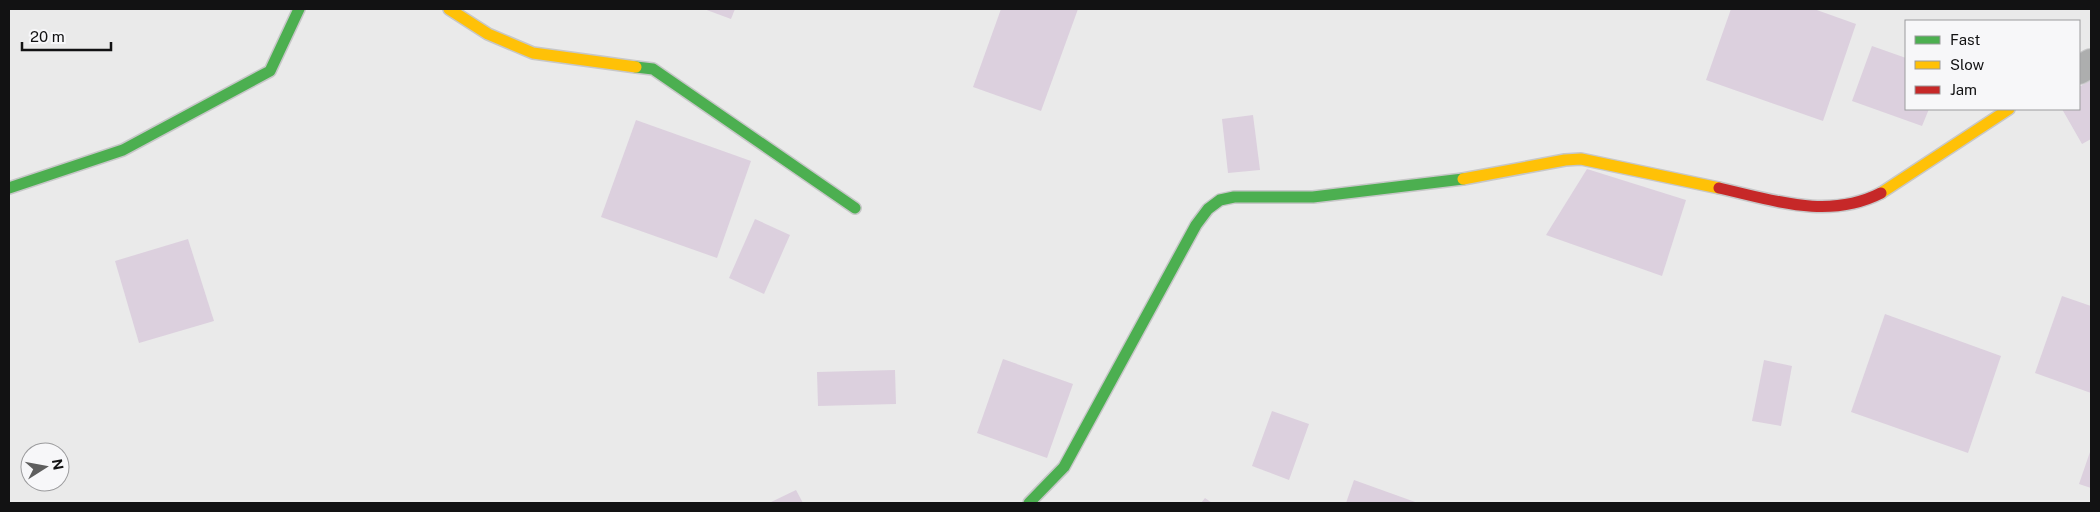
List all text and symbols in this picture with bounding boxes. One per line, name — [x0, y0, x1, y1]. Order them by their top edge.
scale bar — [22, 20, 111, 52]
legend — [1905, 20, 2080, 110]
text: 20 m — [30, 28, 65, 45]
text: Fast — [1950, 31, 1980, 48]
text: Slow — [1950, 56, 1985, 73]
text: Jam — [1950, 81, 1977, 98]
north arrow — [20, 442, 70, 492]
text: N — [49, 458, 67, 471]

